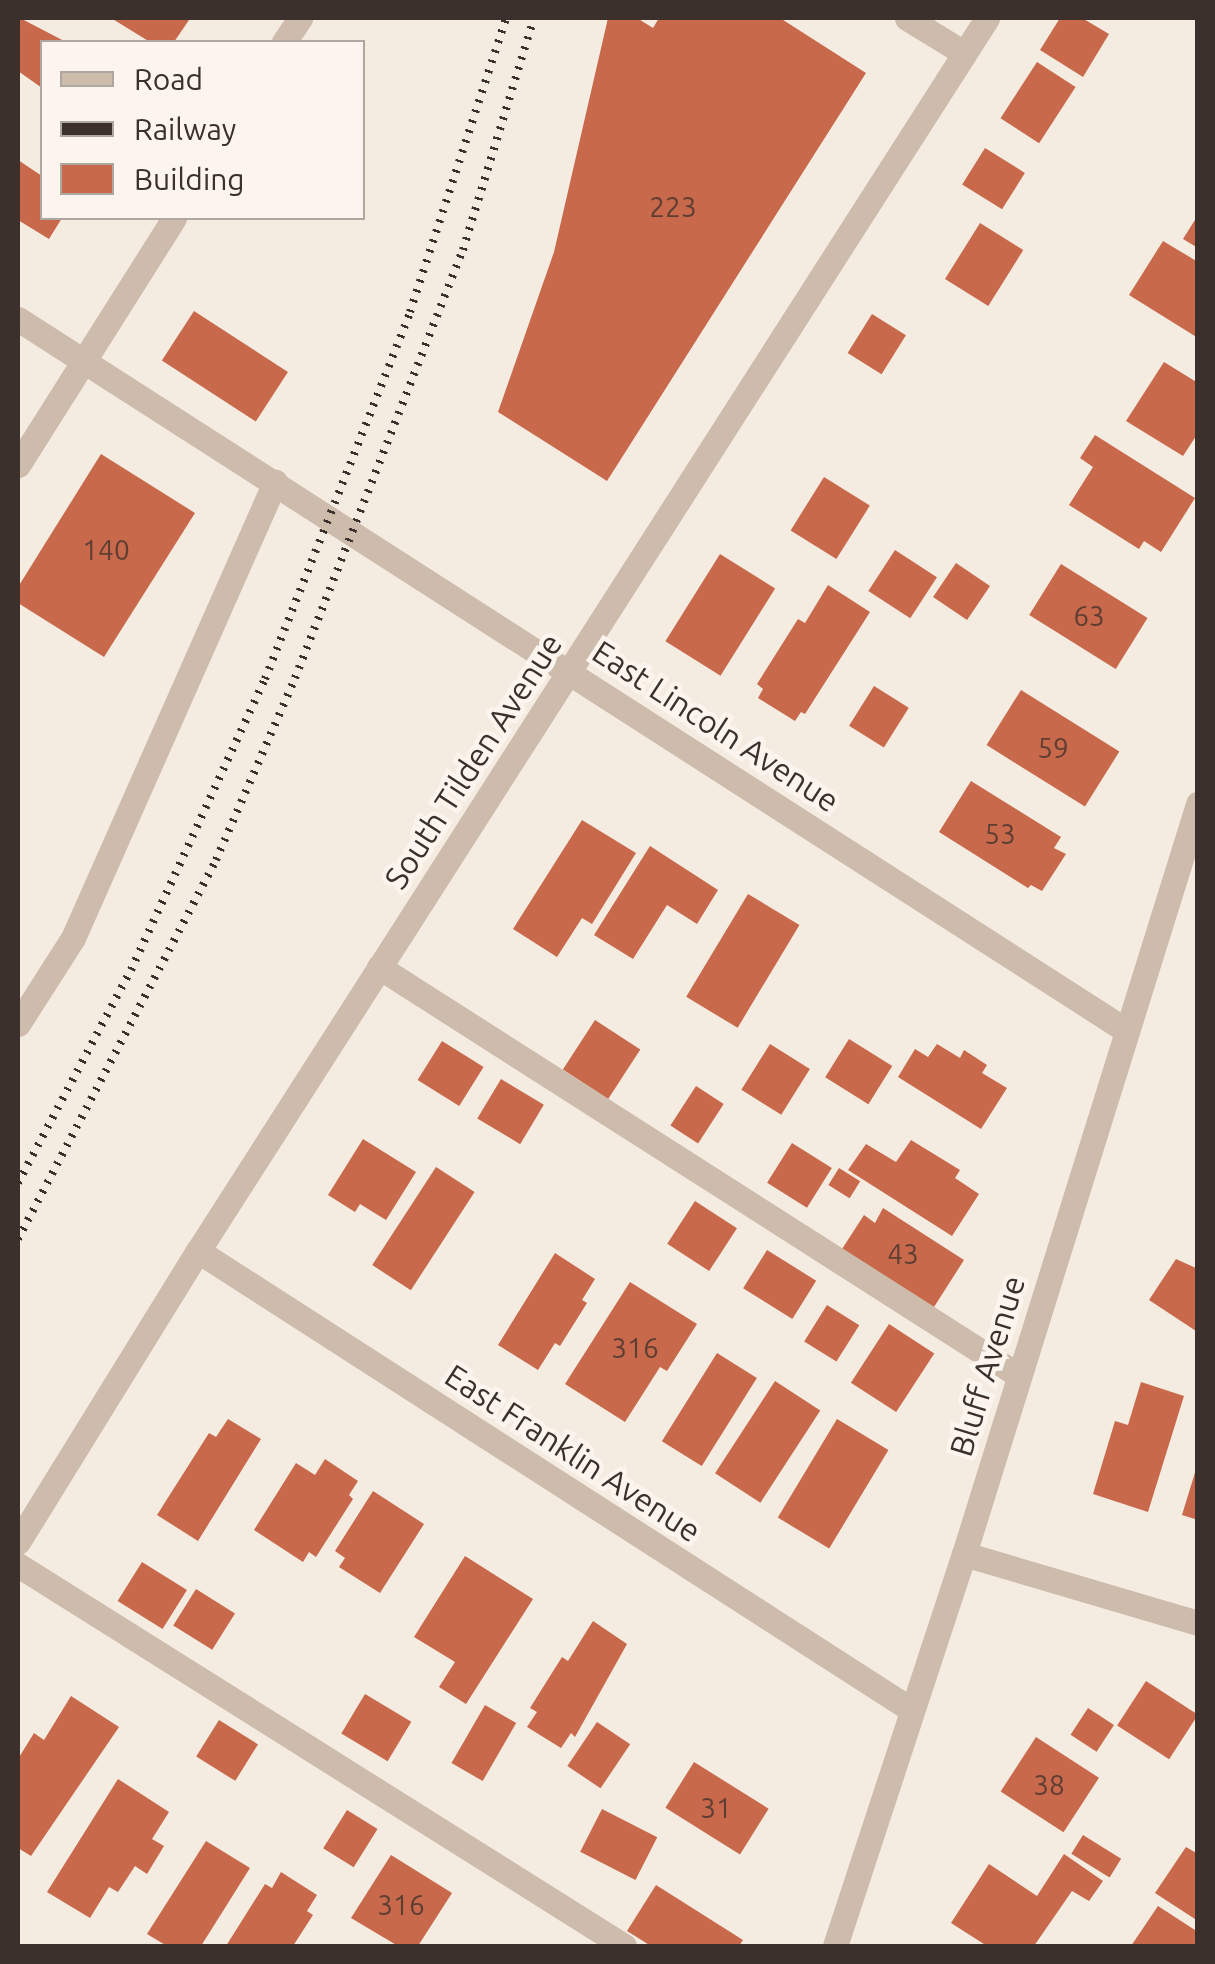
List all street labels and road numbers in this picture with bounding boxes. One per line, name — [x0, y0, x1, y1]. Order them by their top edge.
street label: South Tilden Avenue — [376, 626, 570, 896]
street label: East Lincoln Avenue — [586, 632, 846, 820]
street label: Bluff Avenue — [941, 1271, 1033, 1461]
street label: East Franklin Avenue — [438, 1356, 708, 1550]

